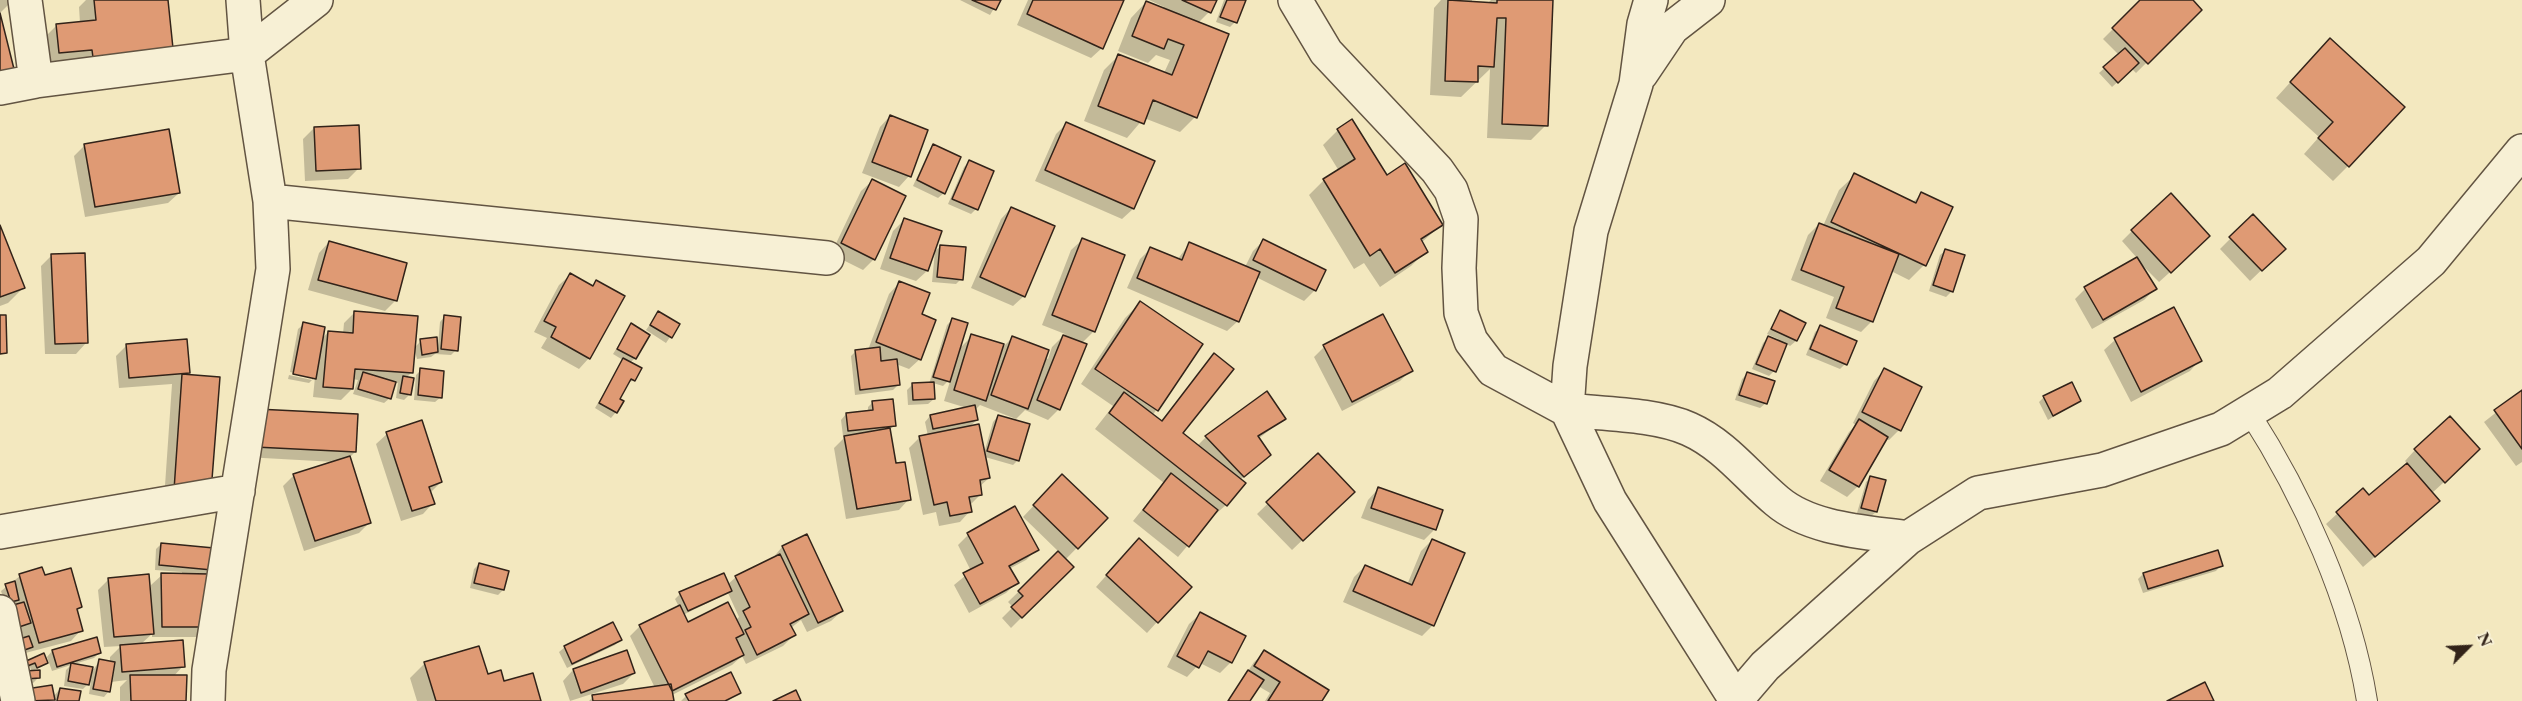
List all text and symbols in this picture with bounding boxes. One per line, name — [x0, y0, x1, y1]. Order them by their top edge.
north arrow — [2438, 617, 2498, 677]
text: N — [2473, 629, 2497, 650]

